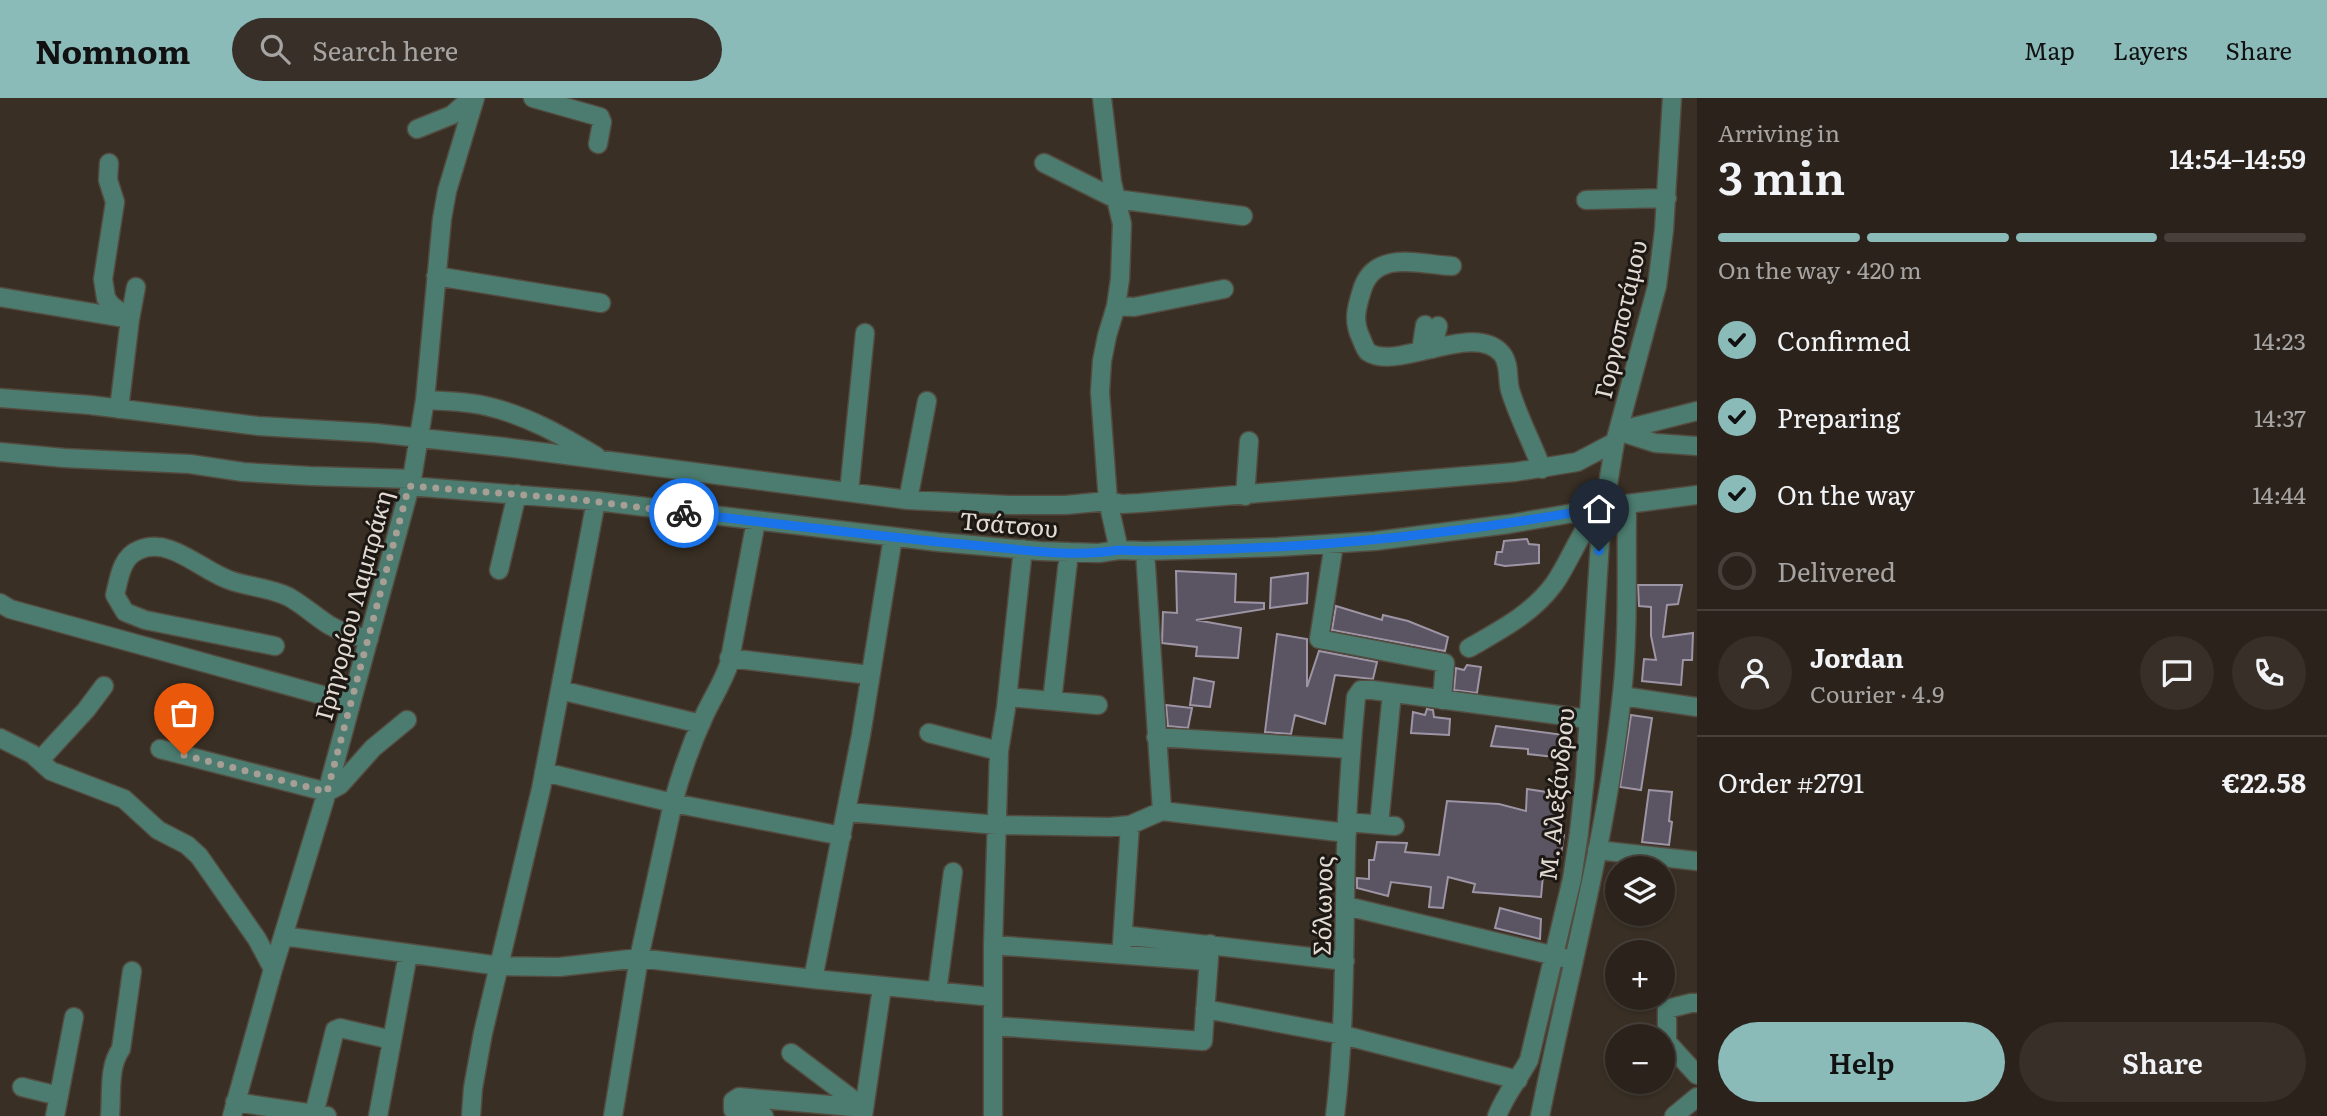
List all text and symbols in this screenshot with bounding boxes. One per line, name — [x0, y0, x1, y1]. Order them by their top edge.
search box — [232, 18, 722, 81]
text: Nomnom — [35, 25, 190, 74]
icon: search — [256, 30, 294, 68]
text: Search here — [312, 30, 458, 69]
text: Map — [2024, 32, 2075, 67]
text: Layers — [2113, 32, 2187, 67]
text: Share — [2225, 32, 2292, 67]
text: Arriving in — [1718, 115, 1840, 149]
text: 14:54–14:59 — [2169, 138, 2306, 177]
text: 3 min — [1718, 141, 1845, 209]
street label: Γοργοποτάμου — [1584, 236, 1654, 402]
text: On the way · 420 m — [1718, 252, 1922, 286]
text: Confirmed — [1777, 320, 1911, 359]
icon: check — [1718, 321, 1756, 359]
text: 14:23 — [2253, 323, 2306, 357]
text: Preparing — [1777, 397, 1900, 436]
icon: check — [1718, 398, 1756, 436]
text: 14:37 — [2254, 400, 2306, 434]
text: On the way — [1777, 474, 1915, 513]
icon: check — [1718, 475, 1756, 513]
text: 14:44 — [2252, 477, 2306, 511]
courier — [649, 478, 719, 548]
pin — [1569, 479, 1629, 551]
street label: Γρηγορίου Λαμπράκη — [304, 486, 400, 724]
icon: home — [1580, 490, 1618, 528]
icon: bike — [665, 494, 703, 532]
street label: Τσάτσου — [958, 501, 1060, 545]
text: Delivered — [1777, 551, 1896, 590]
button: person — [1718, 636, 1792, 710]
button: chat — [2140, 636, 2214, 710]
button: phone — [2232, 636, 2306, 710]
text: Jordan — [1810, 637, 1904, 676]
text: Courier · 4.9 — [1810, 676, 1944, 710]
pin — [154, 683, 214, 755]
icon: bag — [165, 694, 203, 732]
street label: Μ. Αλεξάνδρου — [1529, 706, 1581, 882]
text: Order #2791 — [1718, 762, 1864, 801]
text: €22.58 — [2222, 762, 2306, 801]
street label: Σόλωνος — [1303, 856, 1339, 956]
map controls — [1605, 856, 1675, 1094]
button: layers — [1605, 856, 1675, 926]
button: + — [1605, 940, 1675, 1010]
button: Help — [1718, 1022, 2005, 1102]
button: Share — [2019, 1022, 2306, 1102]
button: − — [1605, 1024, 1675, 1094]

